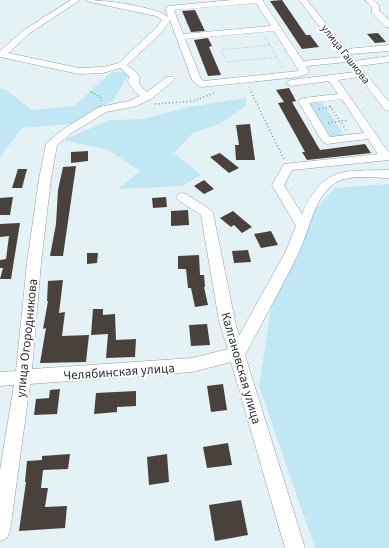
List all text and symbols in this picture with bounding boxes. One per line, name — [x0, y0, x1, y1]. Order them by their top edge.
street label: улица Гашкова — [318, 21, 374, 87]
street label: улица Огородникова — [12, 278, 42, 398]
street label: Калгановская улица — [216, 310, 266, 426]
street label: Челябинская улица — [63, 359, 175, 385]

